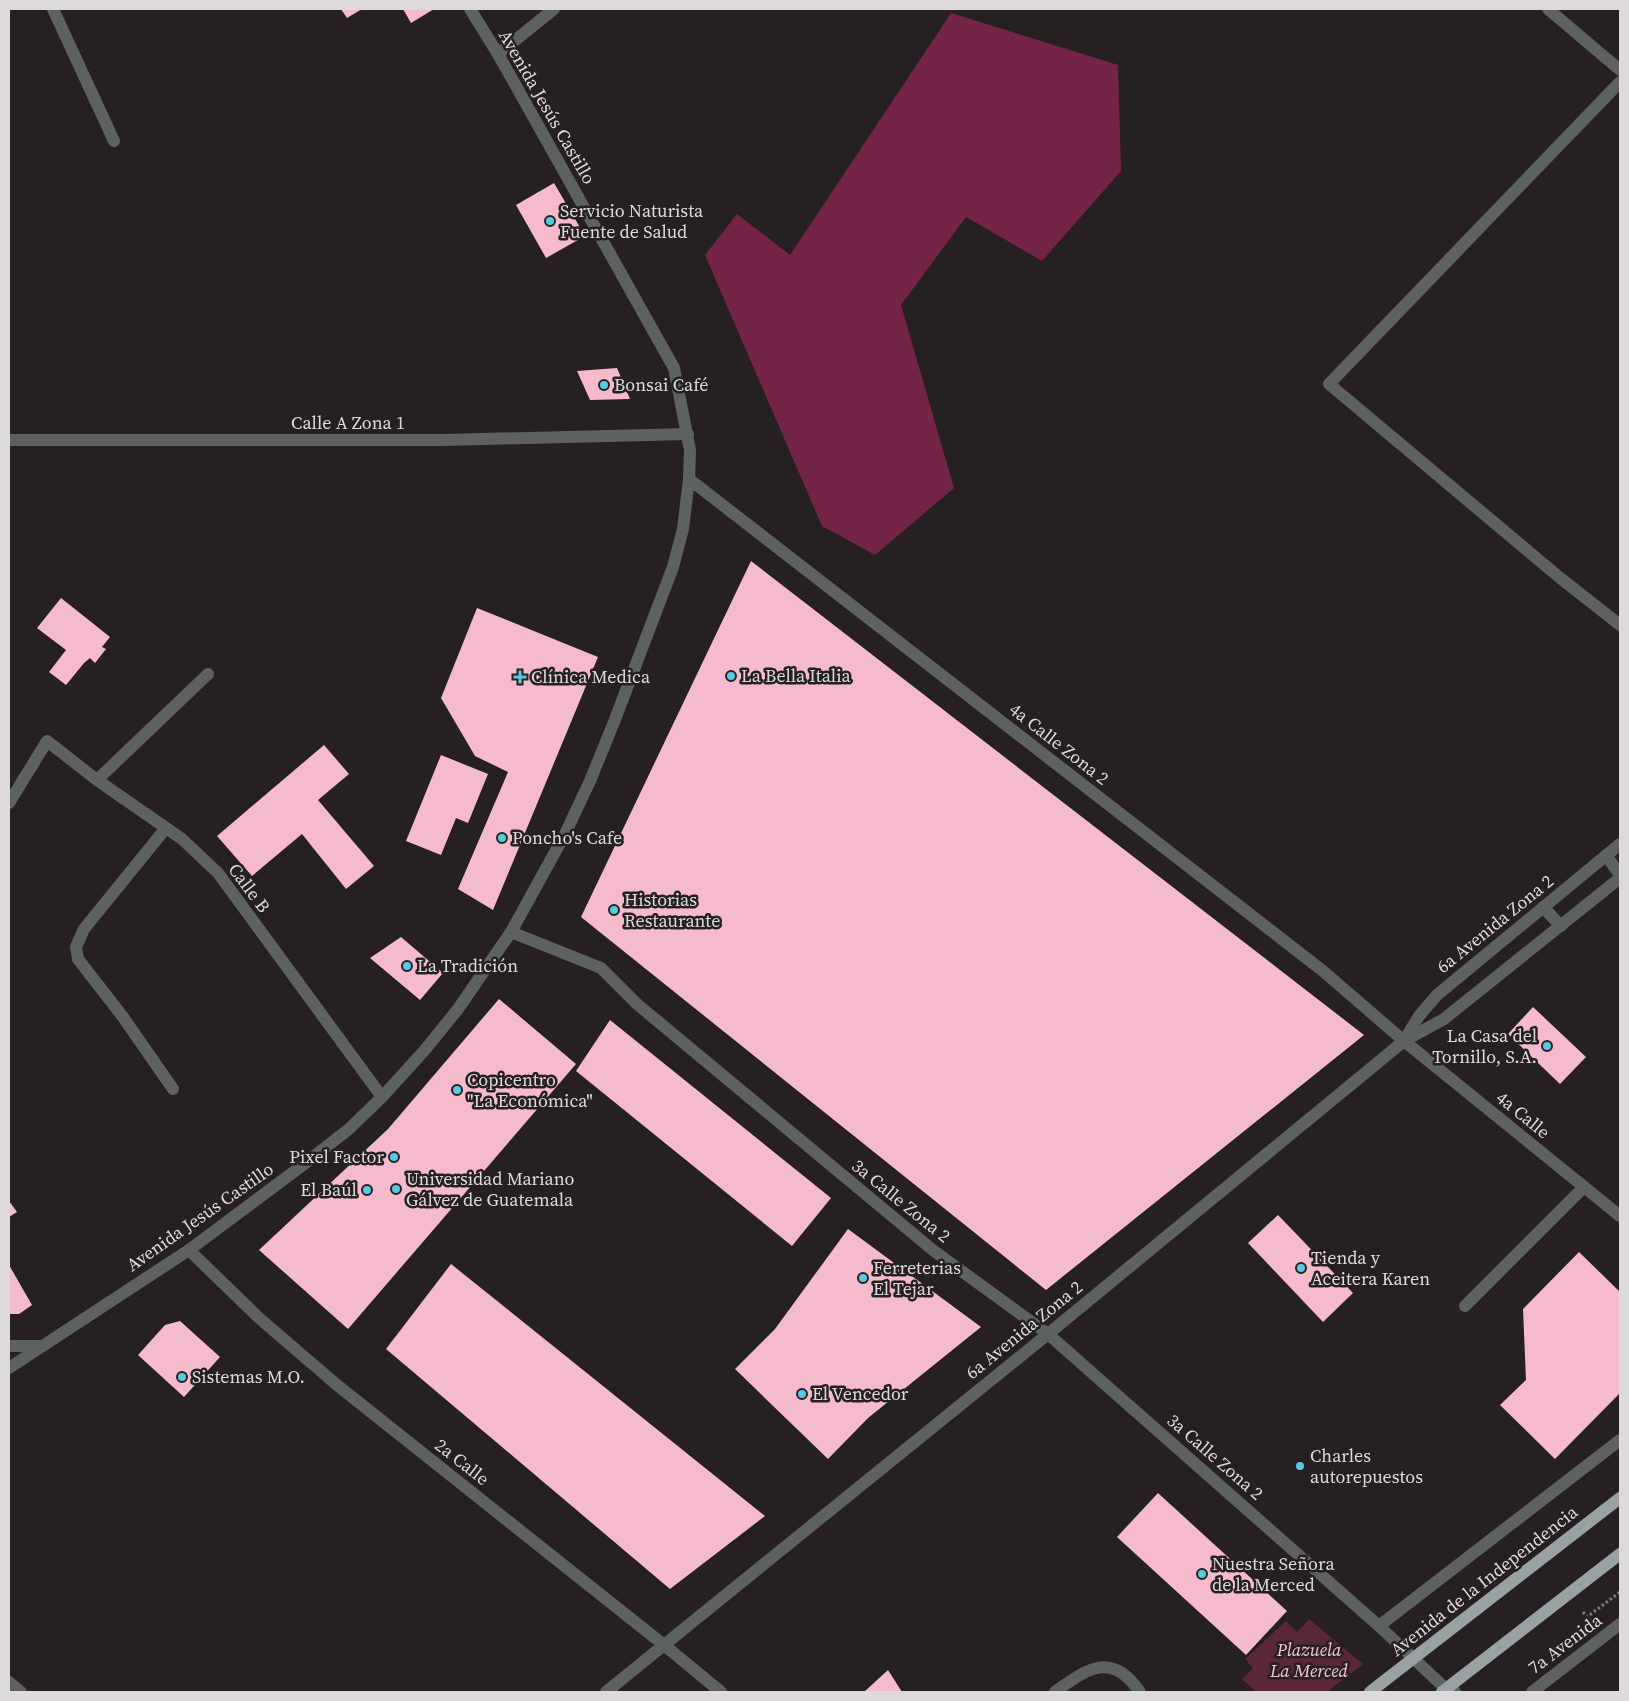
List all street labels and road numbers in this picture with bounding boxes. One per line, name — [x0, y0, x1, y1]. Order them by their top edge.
street label: Avenida Jesús Castillo — [493, 25, 602, 189]
street label: Calle A Zona 1 — [291, 410, 405, 435]
street label: 4a Calle Zona 2 — [1004, 697, 1114, 790]
street label: Calle B — [223, 858, 276, 918]
street label: 6a Avenida Zona 2 — [1431, 869, 1558, 979]
street label: 4a Calle — [1491, 1085, 1556, 1144]
street label: 3a Calle Zona 2 — [847, 1153, 956, 1248]
street label: Avenida Jesús Castillo — [121, 1156, 278, 1277]
street label: 6a Avenida Zona 2 — [960, 1275, 1087, 1385]
street label: 3a Calle Zona 2 — [1162, 1408, 1269, 1505]
street label: 2a Calle — [430, 1432, 495, 1491]
street label: Avenida de la Independencia — [1385, 1499, 1583, 1662]
street label: 7a Avenida — [1523, 1607, 1607, 1680]

